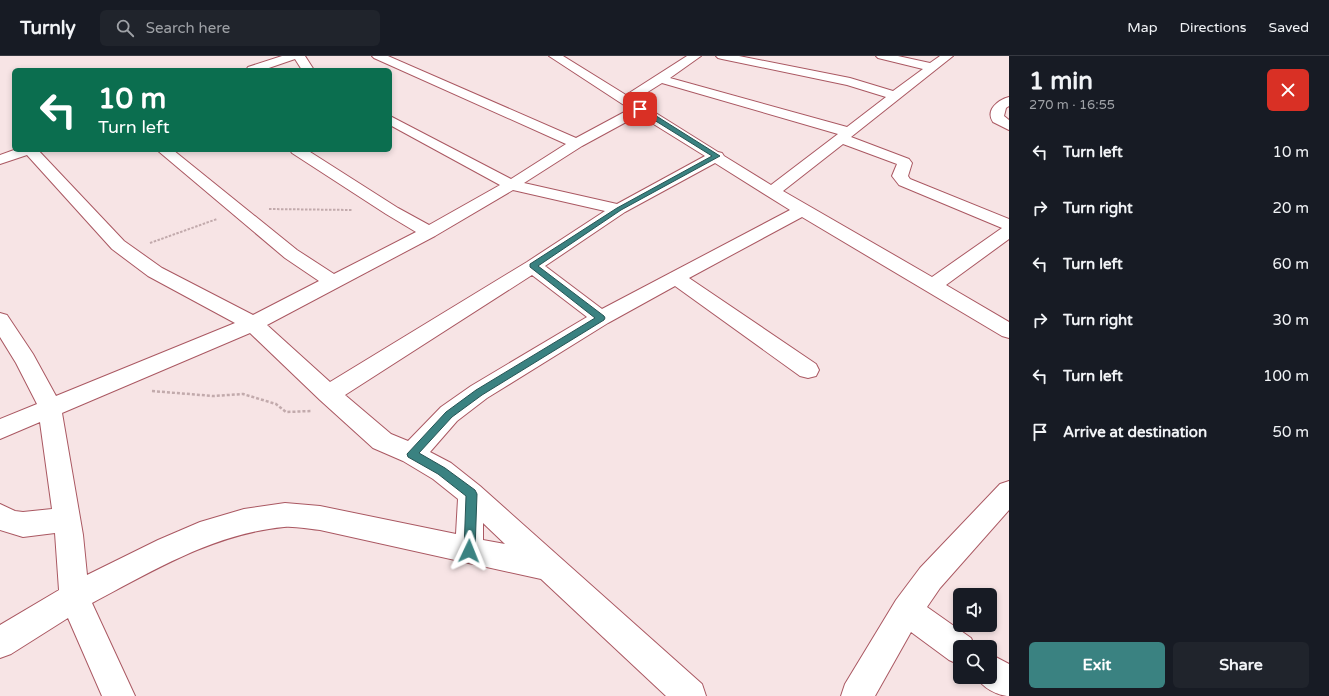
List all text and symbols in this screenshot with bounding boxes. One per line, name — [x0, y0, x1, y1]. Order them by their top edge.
search box — [100, 10, 380, 46]
text: Turnly — [20, 17, 76, 39]
icon: search — [114, 17, 136, 39]
text: Search here — [146, 19, 230, 37]
text: Map — [1127, 19, 1158, 36]
text: Directions — [1180, 19, 1247, 36]
text: Saved — [1269, 19, 1309, 36]
text: 1 min — [1029, 67, 1093, 96]
button: close — [1267, 69, 1309, 111]
text: 10 m — [98, 82, 166, 116]
icon: left — [32, 84, 84, 136]
pin — [623, 92, 657, 126]
text: 270 m · 16:55 — [1029, 97, 1115, 113]
icon: arrive — [629, 98, 651, 120]
text: Turn left — [98, 116, 170, 138]
icon: left — [1029, 141, 1051, 163]
text: Turn left — [1063, 143, 1123, 161]
text: 10 m — [1272, 143, 1309, 161]
icon: right — [1029, 197, 1051, 219]
text: Turn right — [1063, 199, 1133, 217]
text: 20 m — [1272, 199, 1309, 217]
icon: left — [1029, 253, 1051, 275]
text: Turn left — [1063, 255, 1123, 273]
text: 60 m — [1272, 255, 1309, 273]
icon: right — [1029, 309, 1051, 331]
text: Turn right — [1063, 311, 1133, 329]
text: 30 m — [1272, 311, 1309, 329]
icon: left — [1029, 365, 1051, 387]
text: Turn left — [1063, 367, 1123, 385]
text: 100 m — [1263, 367, 1309, 385]
icon: arrive — [1029, 421, 1051, 443]
text: Arrive at destination — [1063, 423, 1207, 441]
text: 50 m — [1272, 423, 1309, 441]
position arrow — [448, 530, 490, 572]
map controls — [953, 588, 997, 684]
button: sound — [953, 588, 997, 632]
button: search — [953, 640, 997, 684]
button: Exit — [1029, 642, 1165, 688]
button: Share — [1173, 642, 1309, 688]

